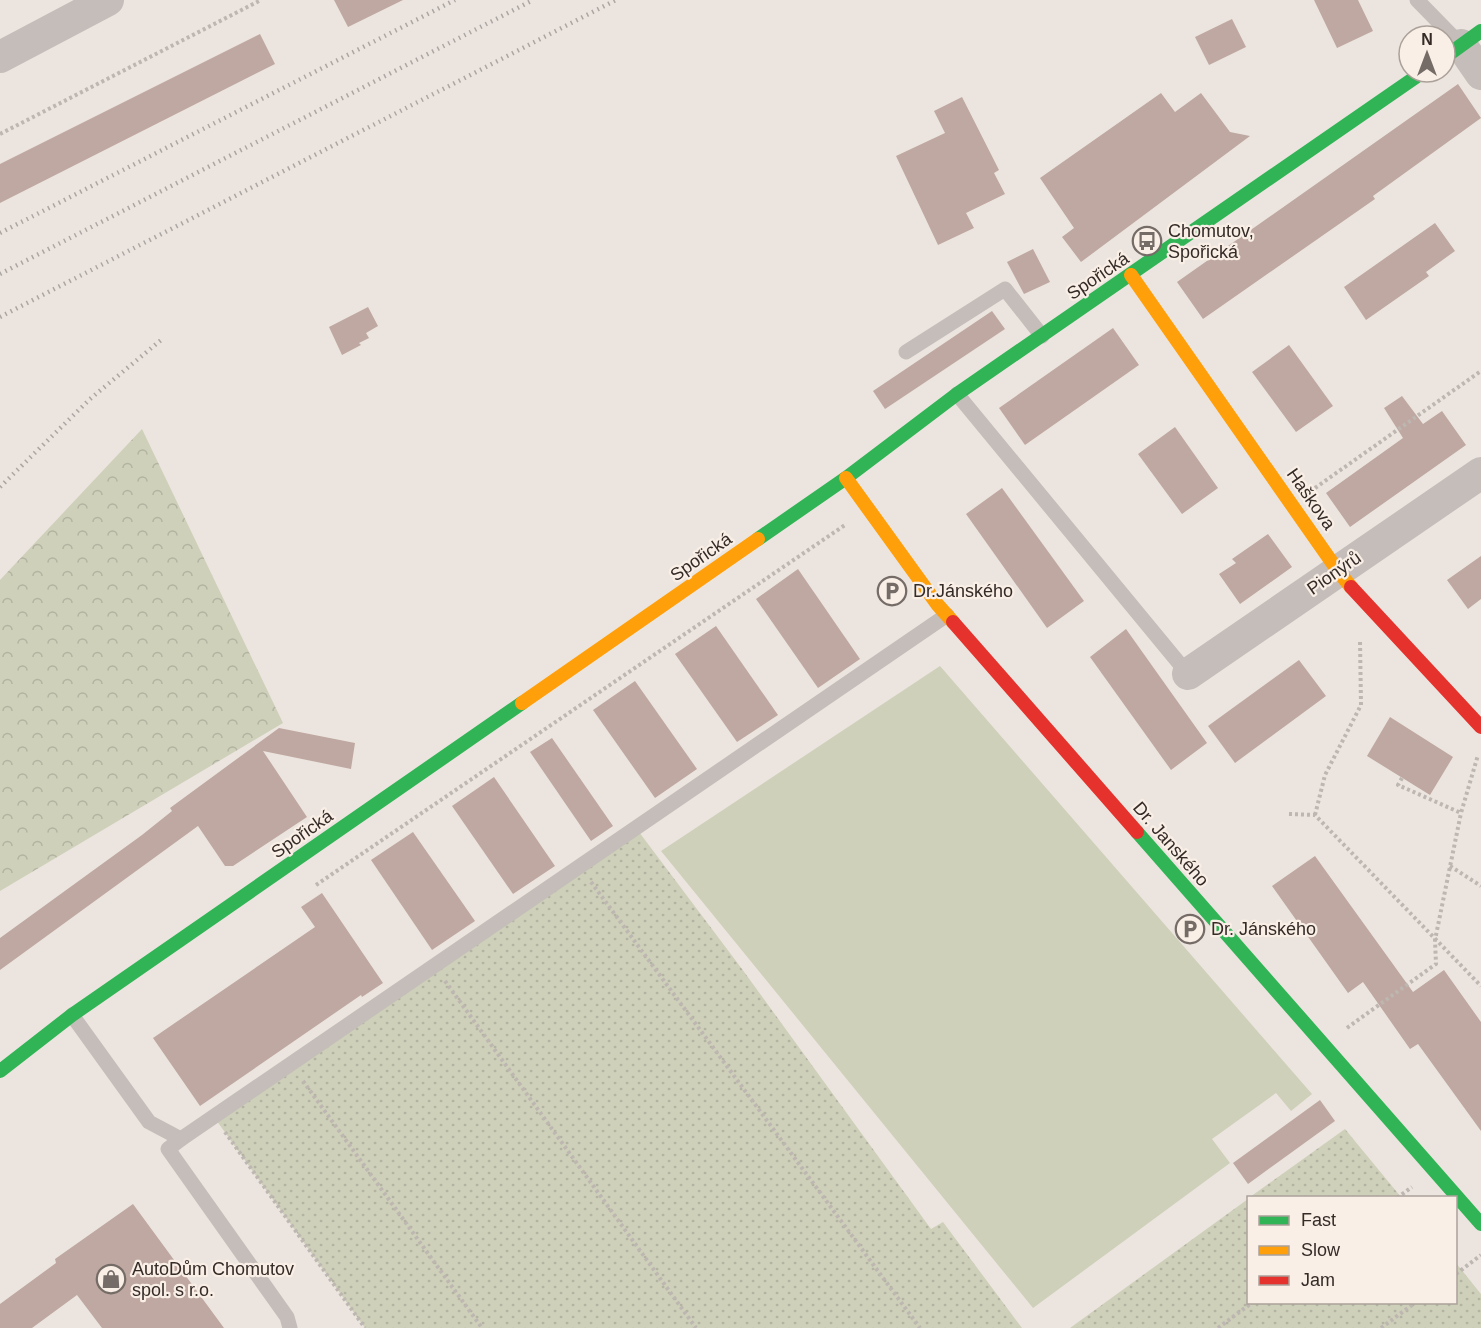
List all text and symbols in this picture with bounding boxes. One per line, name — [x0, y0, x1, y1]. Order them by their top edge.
north arrow — [1397, 24, 1457, 84]
text: N — [1421, 31, 1433, 48]
place label: Chomutov, Spořická — [1168, 221, 1254, 262]
bus stop icon: Chomutov, Spořická — [1131, 225, 1163, 257]
street label: Spořická — [1063, 248, 1133, 304]
street label: Haškova — [1283, 465, 1340, 534]
street label: Spořická — [667, 528, 736, 585]
street label: Pionýrů — [1303, 547, 1365, 599]
parking icon: Dr.Jánského — [876, 575, 908, 607]
place label: Dr.Jánského — [913, 581, 1013, 601]
street label: Dr. Janského — [1129, 798, 1213, 890]
street label: Spořická — [268, 805, 337, 862]
parking icon: Dr. Jánského — [1174, 913, 1206, 945]
place label: Dr. Jánského — [1211, 919, 1316, 939]
legend — [1247, 1196, 1457, 1304]
text: Fast — [1301, 1210, 1336, 1230]
text: Slow — [1301, 1240, 1341, 1260]
place label: AutoDům Chomutov spol. s r.o. — [132, 1259, 294, 1300]
shop icon: AutoDům Chomutov spol. s r.o. — [95, 1263, 127, 1295]
text: Jam — [1301, 1270, 1335, 1290]

